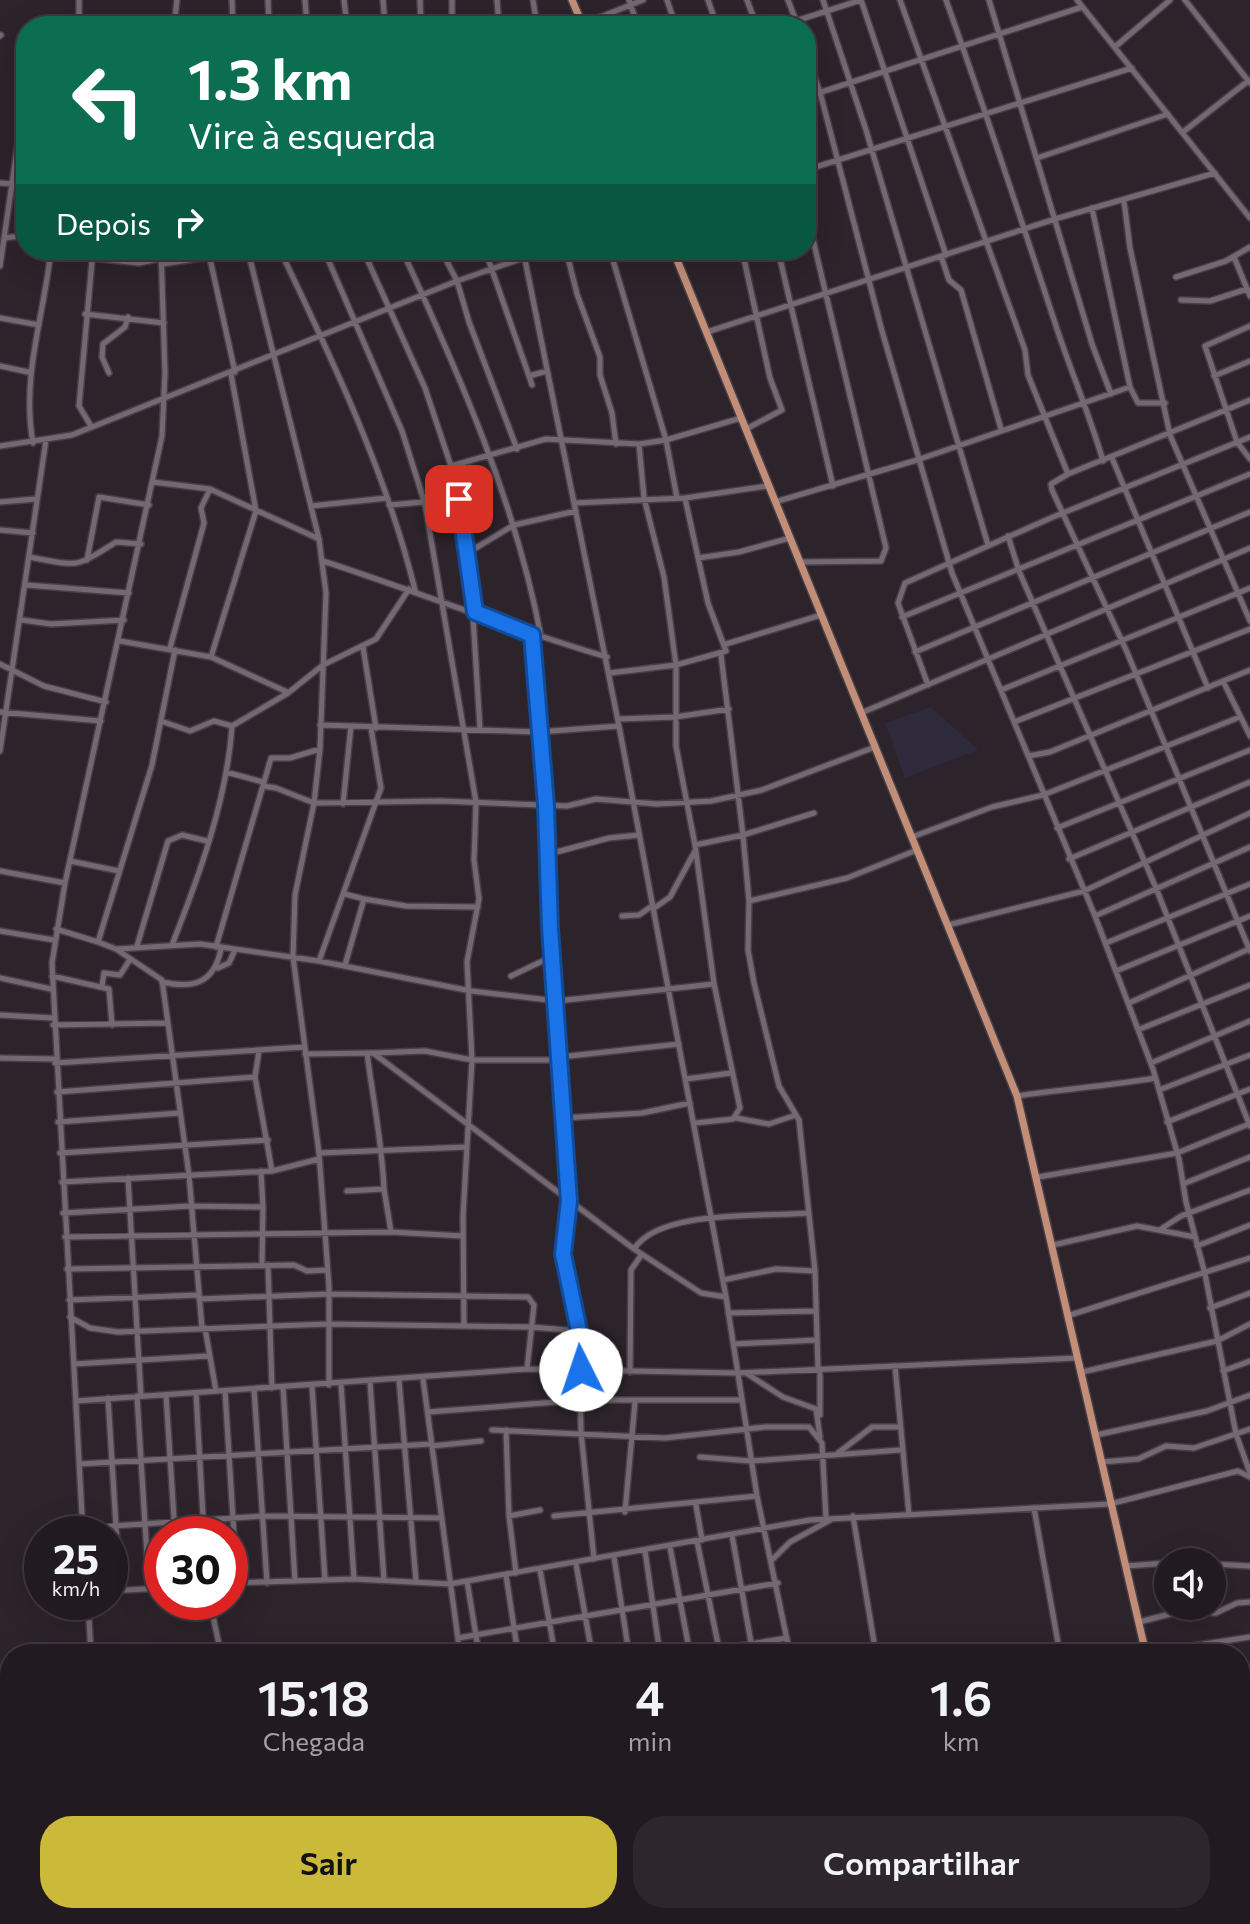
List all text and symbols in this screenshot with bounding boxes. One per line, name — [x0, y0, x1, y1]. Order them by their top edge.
text: 1.3 km — [188, 43, 352, 112]
icon: left — [56, 48, 160, 152]
text: Vire à esquerda — [188, 112, 436, 156]
icon: right — [167, 200, 211, 244]
text: Depois — [56, 204, 151, 241]
pin — [425, 465, 493, 533]
icon: arrive — [437, 477, 481, 521]
position arrow — [539, 1328, 623, 1412]
speed limit sign: 30 — [144, 1516, 248, 1620]
text: 25 — [53, 1533, 99, 1582]
map controls — [1154, 1548, 1226, 1620]
button: sound — [1154, 1548, 1226, 1620]
text: km/h — [52, 1576, 100, 1600]
text: 15:18 — [258, 1667, 370, 1726]
text: 4 — [635, 1667, 665, 1726]
text: 1.6 — [930, 1667, 992, 1726]
text: Chegada — [263, 1725, 365, 1756]
text: min — [628, 1725, 672, 1756]
text: km — [943, 1725, 979, 1756]
button: Sair — [40, 1816, 617, 1908]
button: Compartilhar — [633, 1816, 1210, 1908]

